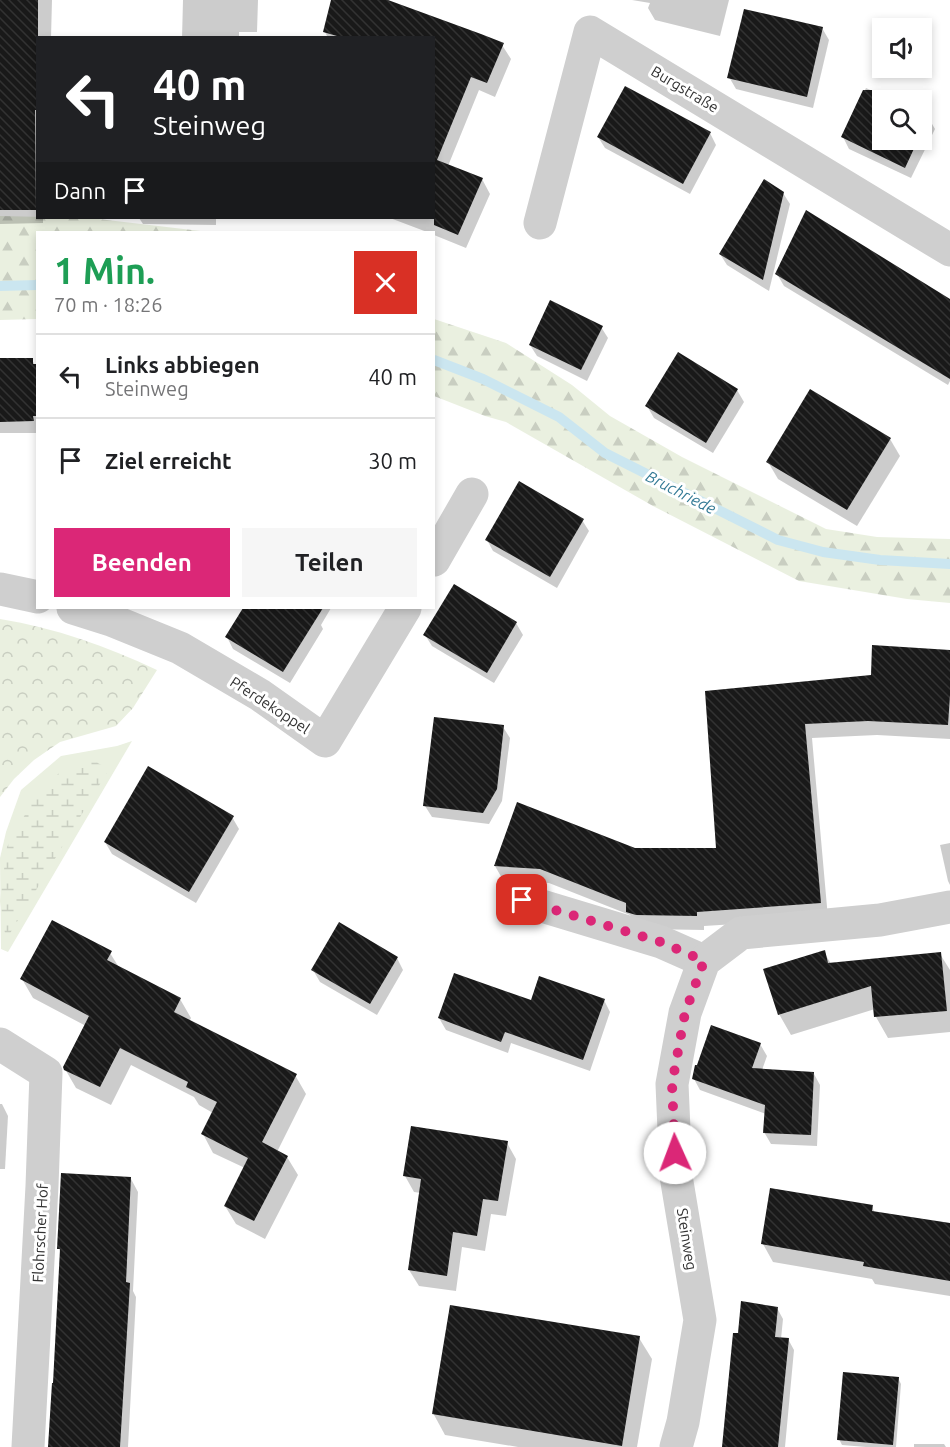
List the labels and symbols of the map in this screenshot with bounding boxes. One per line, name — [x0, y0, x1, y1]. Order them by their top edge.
street label: Burgstraße — [648, 62, 722, 116]
water label: Bruchriede — [643, 467, 719, 517]
street label: Pferdekoppel — [227, 673, 313, 737]
pin — [496, 874, 547, 925]
position arrow — [643, 1121, 707, 1185]
street label: Flohrscher Hof — [29, 1183, 51, 1283]
street label: Steinweg — [674, 1207, 700, 1271]

